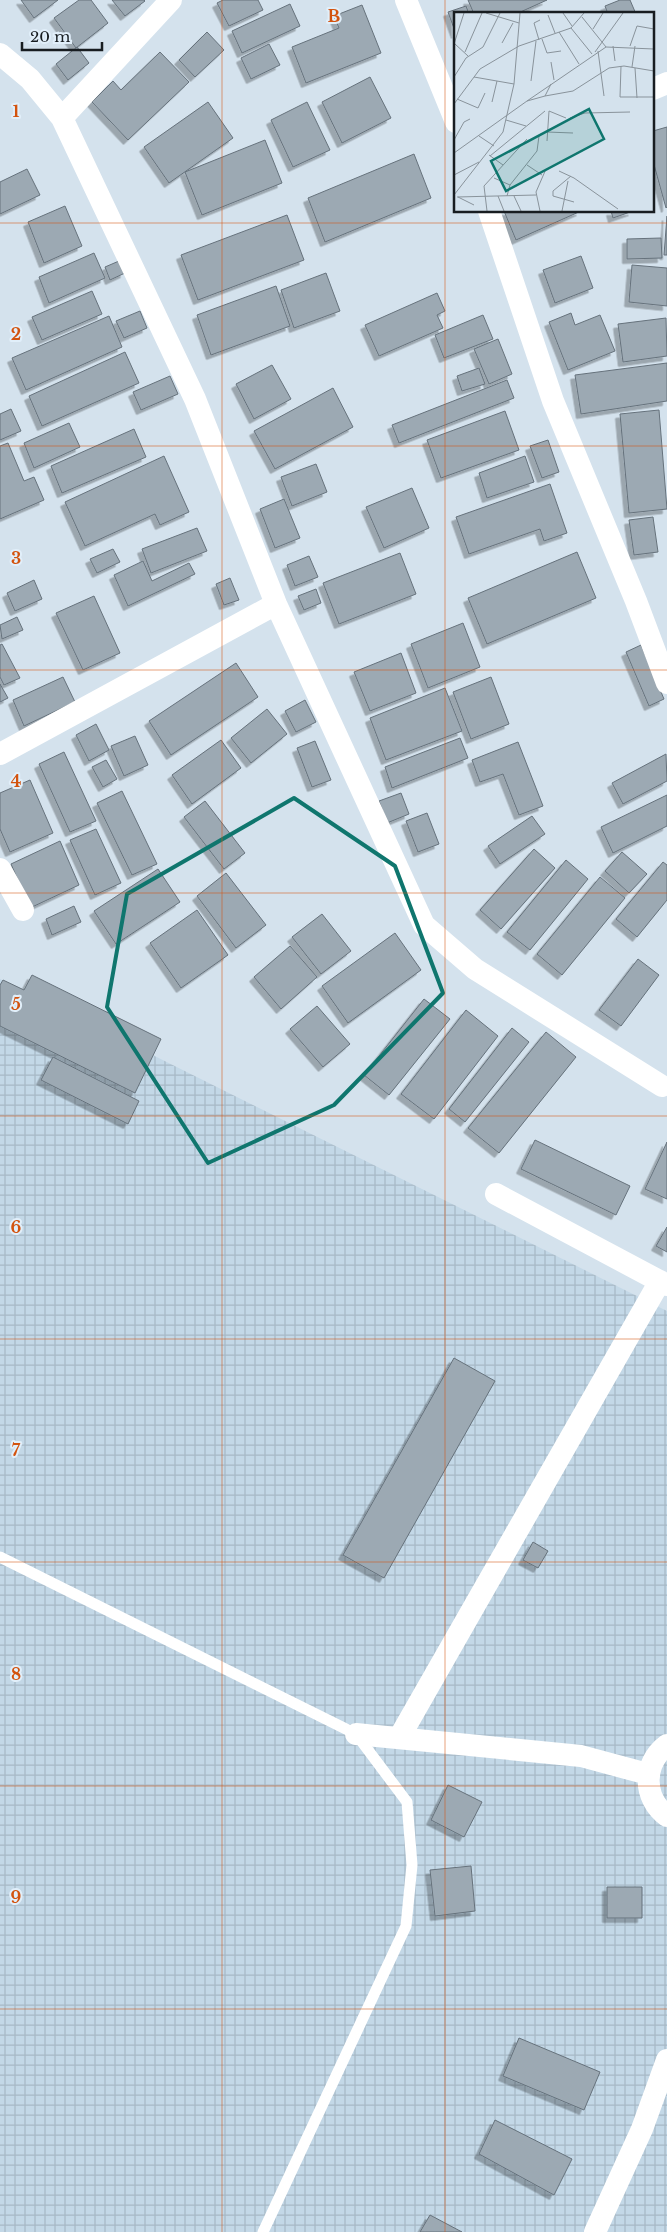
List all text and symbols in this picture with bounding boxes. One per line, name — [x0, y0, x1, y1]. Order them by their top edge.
text: B — [328, 6, 341, 26]
inset map — [454, 12, 654, 212]
scale bar — [22, 20, 102, 52]
text: 20 m — [30, 27, 70, 46]
text: 1 — [13, 101, 20, 121]
text: 2 — [11, 324, 21, 344]
text: 3 — [11, 548, 21, 568]
text: 4 — [11, 771, 21, 791]
text: 5 — [11, 994, 21, 1014]
text: 6 — [11, 1217, 22, 1237]
text: 7 — [12, 1440, 21, 1460]
text: 8 — [11, 1664, 21, 1684]
text: 9 — [11, 1887, 22, 1907]

